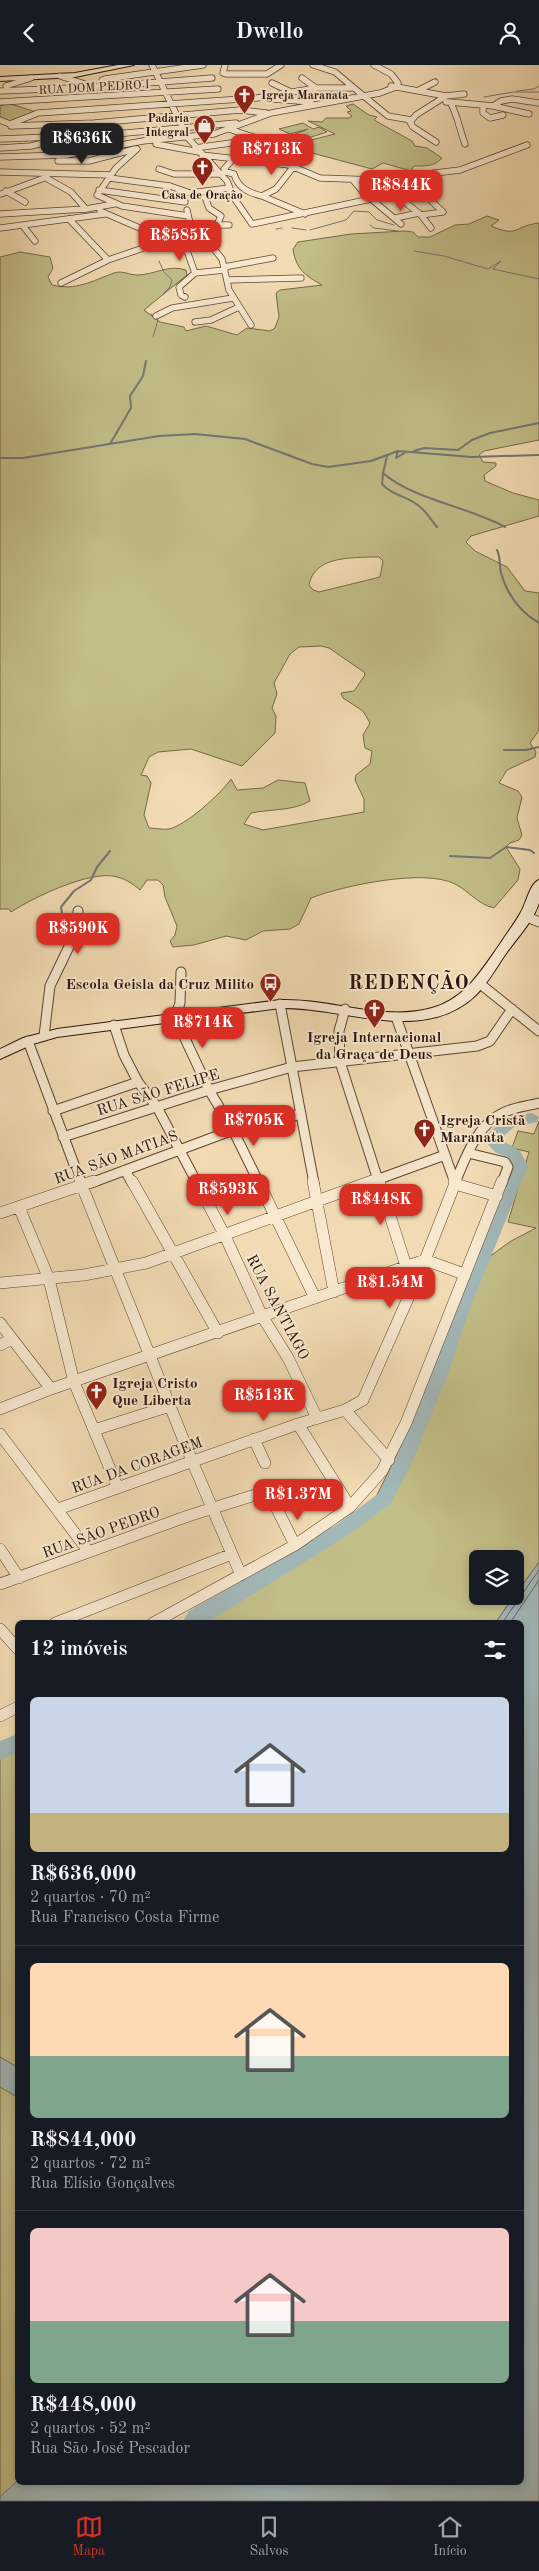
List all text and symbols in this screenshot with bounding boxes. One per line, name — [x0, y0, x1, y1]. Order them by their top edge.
icon: back — [15, 19, 43, 47]
icon: person — [496, 19, 524, 47]
text: Dwello — [235, 21, 304, 43]
street label: RUA DOM PEDRO I — [38, 79, 150, 97]
church icon: Igreja Maranata — [233, 83, 257, 114]
place label: Igreja Maranata — [261, 90, 348, 102]
place label: Padaria Integral — [145, 113, 189, 139]
shop icon: Padaria Integral — [193, 113, 217, 144]
pin: R$636K — [41, 123, 123, 165]
text: R$636K — [51, 131, 113, 147]
pin: R$713K — [231, 133, 313, 176]
text: R$713K — [241, 142, 303, 158]
church icon: Casa de Oração — [190, 156, 214, 187]
pin: R$844K — [360, 169, 442, 212]
text: R$844K — [370, 178, 432, 194]
place label: Casa de Oração — [161, 190, 243, 202]
pin: R$585K — [139, 219, 221, 262]
text: R$585K — [149, 228, 211, 244]
pin: R$590K — [37, 913, 119, 955]
text: R$590K — [47, 921, 109, 937]
district label: REDENÇÃO — [348, 969, 470, 994]
bus stop icon: Escola Geisla da Cruz Milito — [258, 972, 282, 1003]
place label: Escola Geisla da Cruz Milito — [65, 978, 254, 993]
church icon: Igreja Internacional da Graça de Deus — [362, 997, 386, 1028]
pin: R$714K — [162, 1007, 244, 1049]
text: R$714K — [172, 1015, 234, 1031]
place label: Igreja Internacional da Graça de Deus — [307, 1031, 442, 1063]
street label: RUA SÃO FELIPE — [94, 1065, 222, 1119]
pin: R$705K — [213, 1105, 295, 1147]
text: R$705K — [223, 1113, 285, 1129]
place label: Igreja Cristã Maranata — [440, 1114, 526, 1146]
church icon: Igreja Cristã Maranata — [412, 1117, 436, 1148]
street label: RUA SÃO MATIAS — [52, 1126, 180, 1188]
pin: R$593K — [187, 1173, 269, 1216]
text: R$593K — [197, 1182, 259, 1198]
pin: R$448K — [340, 1183, 422, 1226]
text: R$448K — [350, 1192, 412, 1208]
street label: RUA SANTIAGO — [243, 1253, 311, 1363]
pin: R$1.54M — [344, 1267, 436, 1309]
text: R$1.54M — [356, 1275, 424, 1291]
place label: Igreja Cristo Que Liberta — [112, 1377, 197, 1409]
pin: R$513K — [223, 1379, 305, 1422]
church icon: Igreja Cristo Que Liberta — [84, 1380, 108, 1411]
text: R$513K — [233, 1388, 295, 1404]
street label: RUA DA CORAGEM — [70, 1436, 205, 1497]
pin: R$1.37M — [252, 1479, 344, 1521]
text: R$1.37M — [264, 1487, 332, 1503]
street label: RUA SÃO PEDRO — [40, 1502, 162, 1562]
map controls — [469, 1550, 524, 1605]
button: layers — [469, 1550, 524, 1605]
icon: filters — [481, 1636, 509, 1664]
text: 12 imóveis — [30, 1639, 128, 1660]
icon: home — [225, 1730, 315, 1820]
text: R$636,000 — [30, 1864, 136, 1885]
text: 2 quartos · 70 m² — [30, 1890, 151, 1906]
text: Rua Francisco Costa Firme — [30, 1910, 219, 1926]
icon: home — [225, 1995, 315, 2085]
text: R$844,000 — [30, 2130, 136, 2151]
text: 2 quartos · 72 m² — [30, 2156, 151, 2172]
text: Rua Elísio Gonçalves — [30, 2176, 175, 2192]
icon: home — [225, 2260, 315, 2350]
text: R$448,000 — [30, 2395, 136, 2416]
text: 2 quartos · 52 m² — [30, 2421, 151, 2437]
text: Rua São José Pescador — [30, 2441, 190, 2457]
tab: Mapa — [72, 2513, 105, 2560]
tab: Salvos — [249, 2513, 289, 2560]
tab: Início — [433, 2513, 467, 2560]

